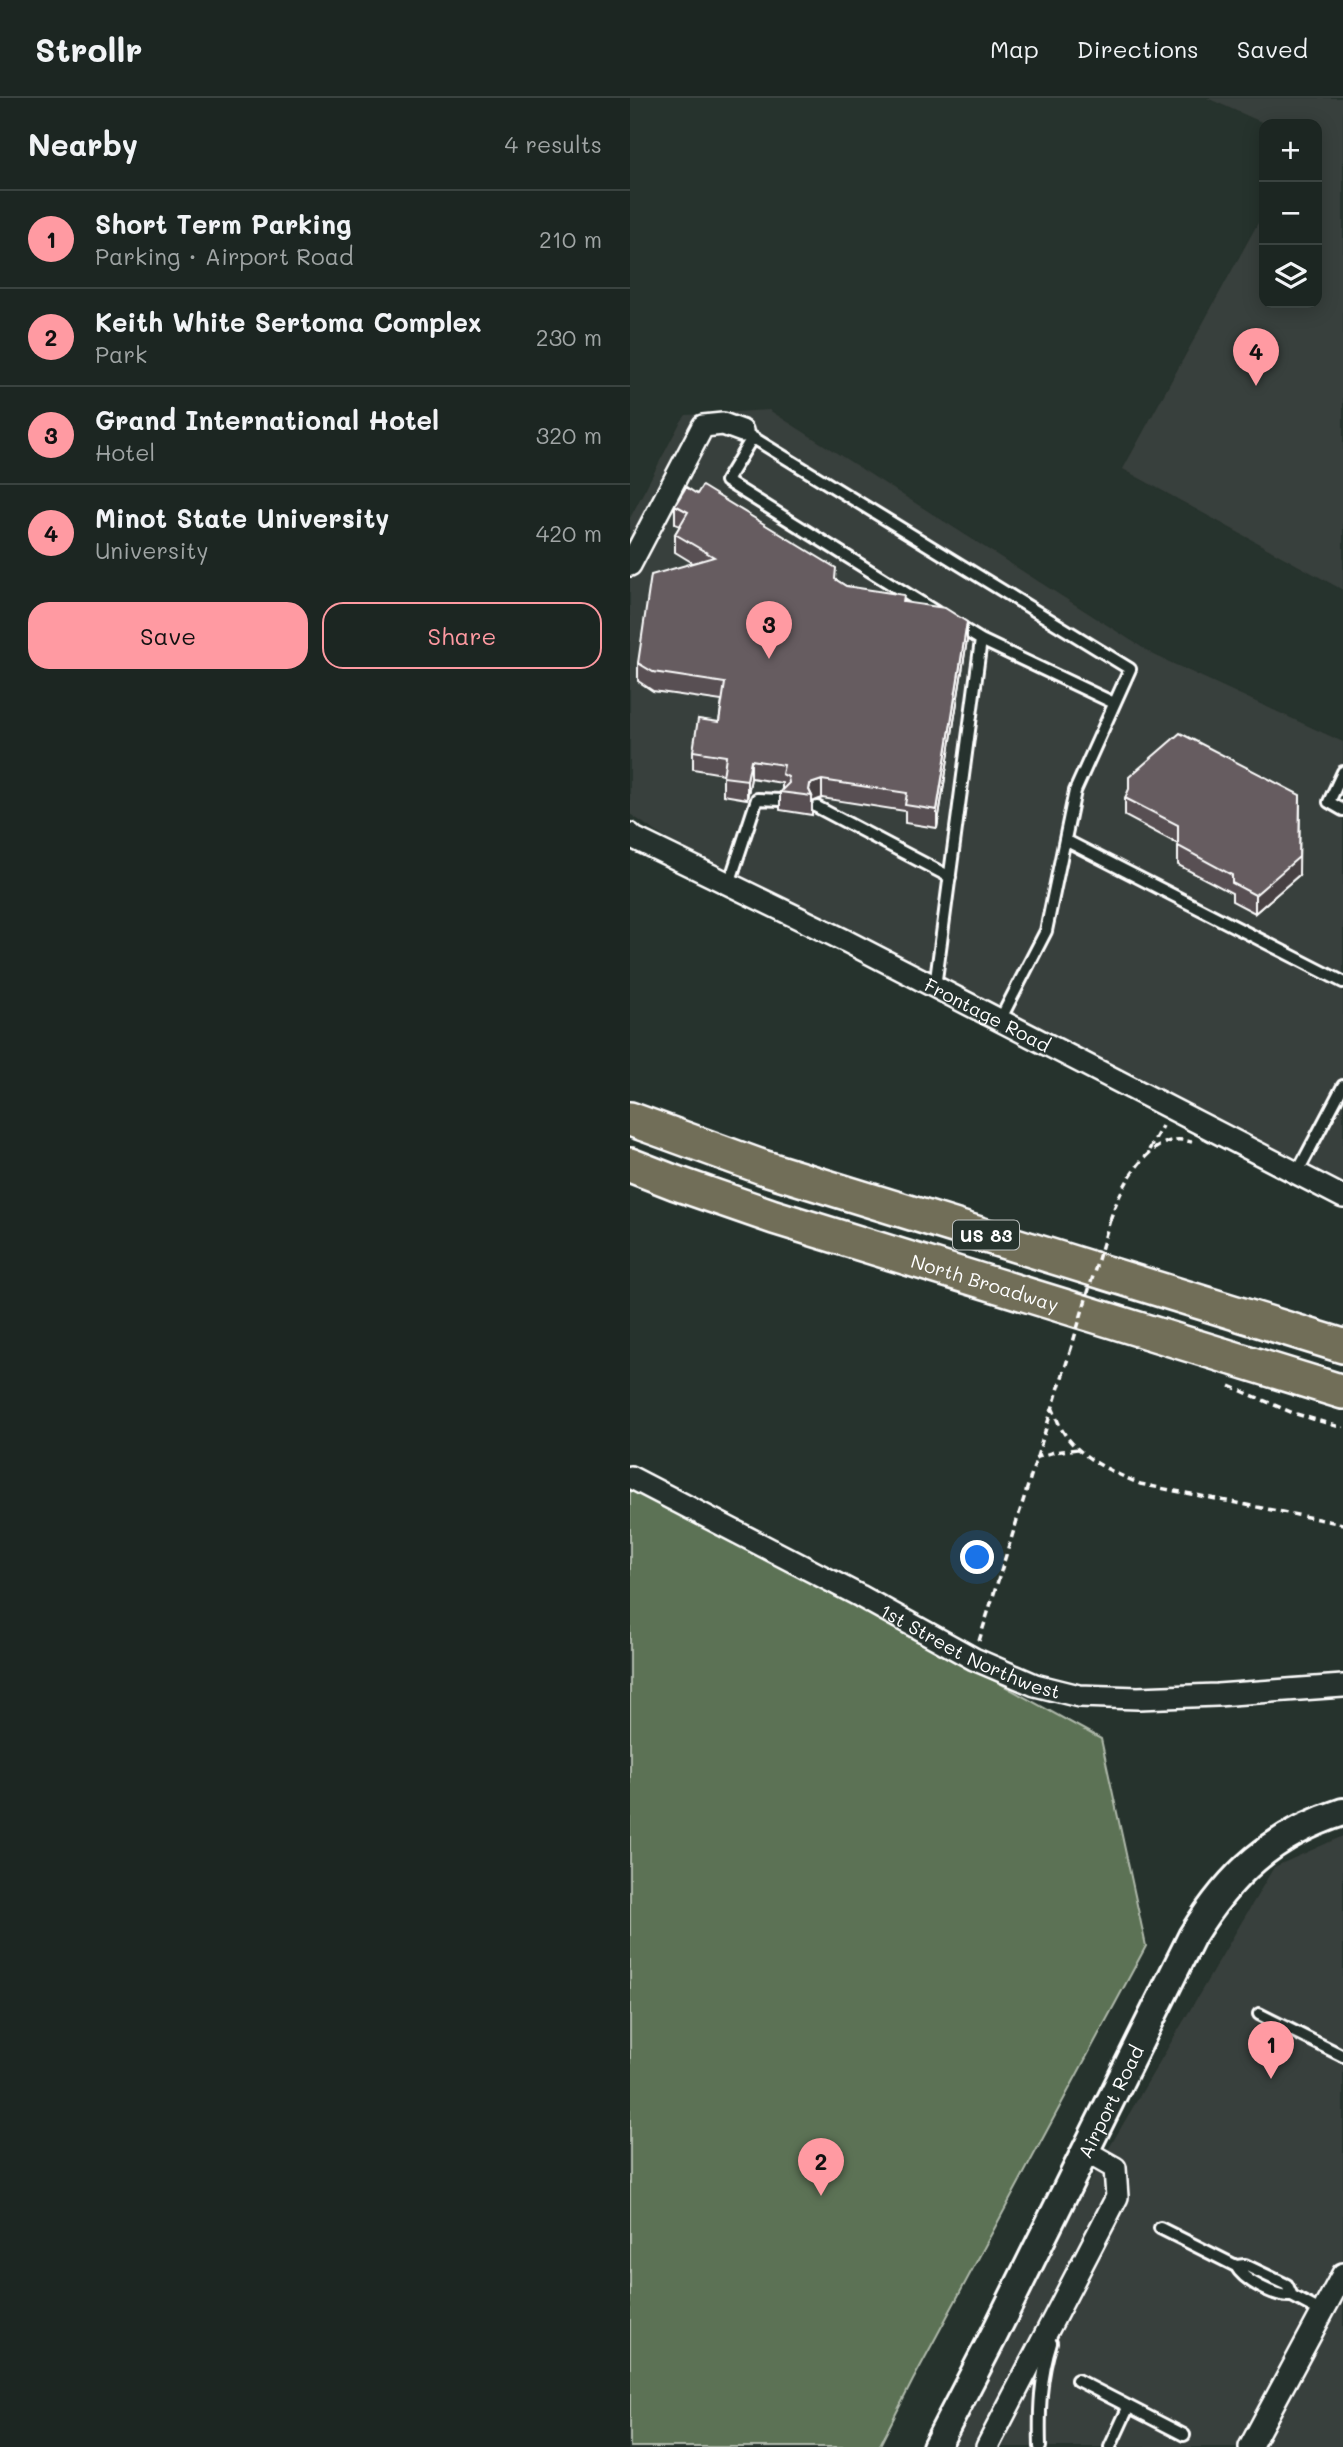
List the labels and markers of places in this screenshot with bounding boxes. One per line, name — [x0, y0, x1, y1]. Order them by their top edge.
pin: 4 — [1233, 328, 1279, 386]
pin: 3 — [746, 601, 792, 659]
pin: 1 — [1248, 2021, 1294, 2079]
pin: 2 — [798, 2138, 844, 2196]

